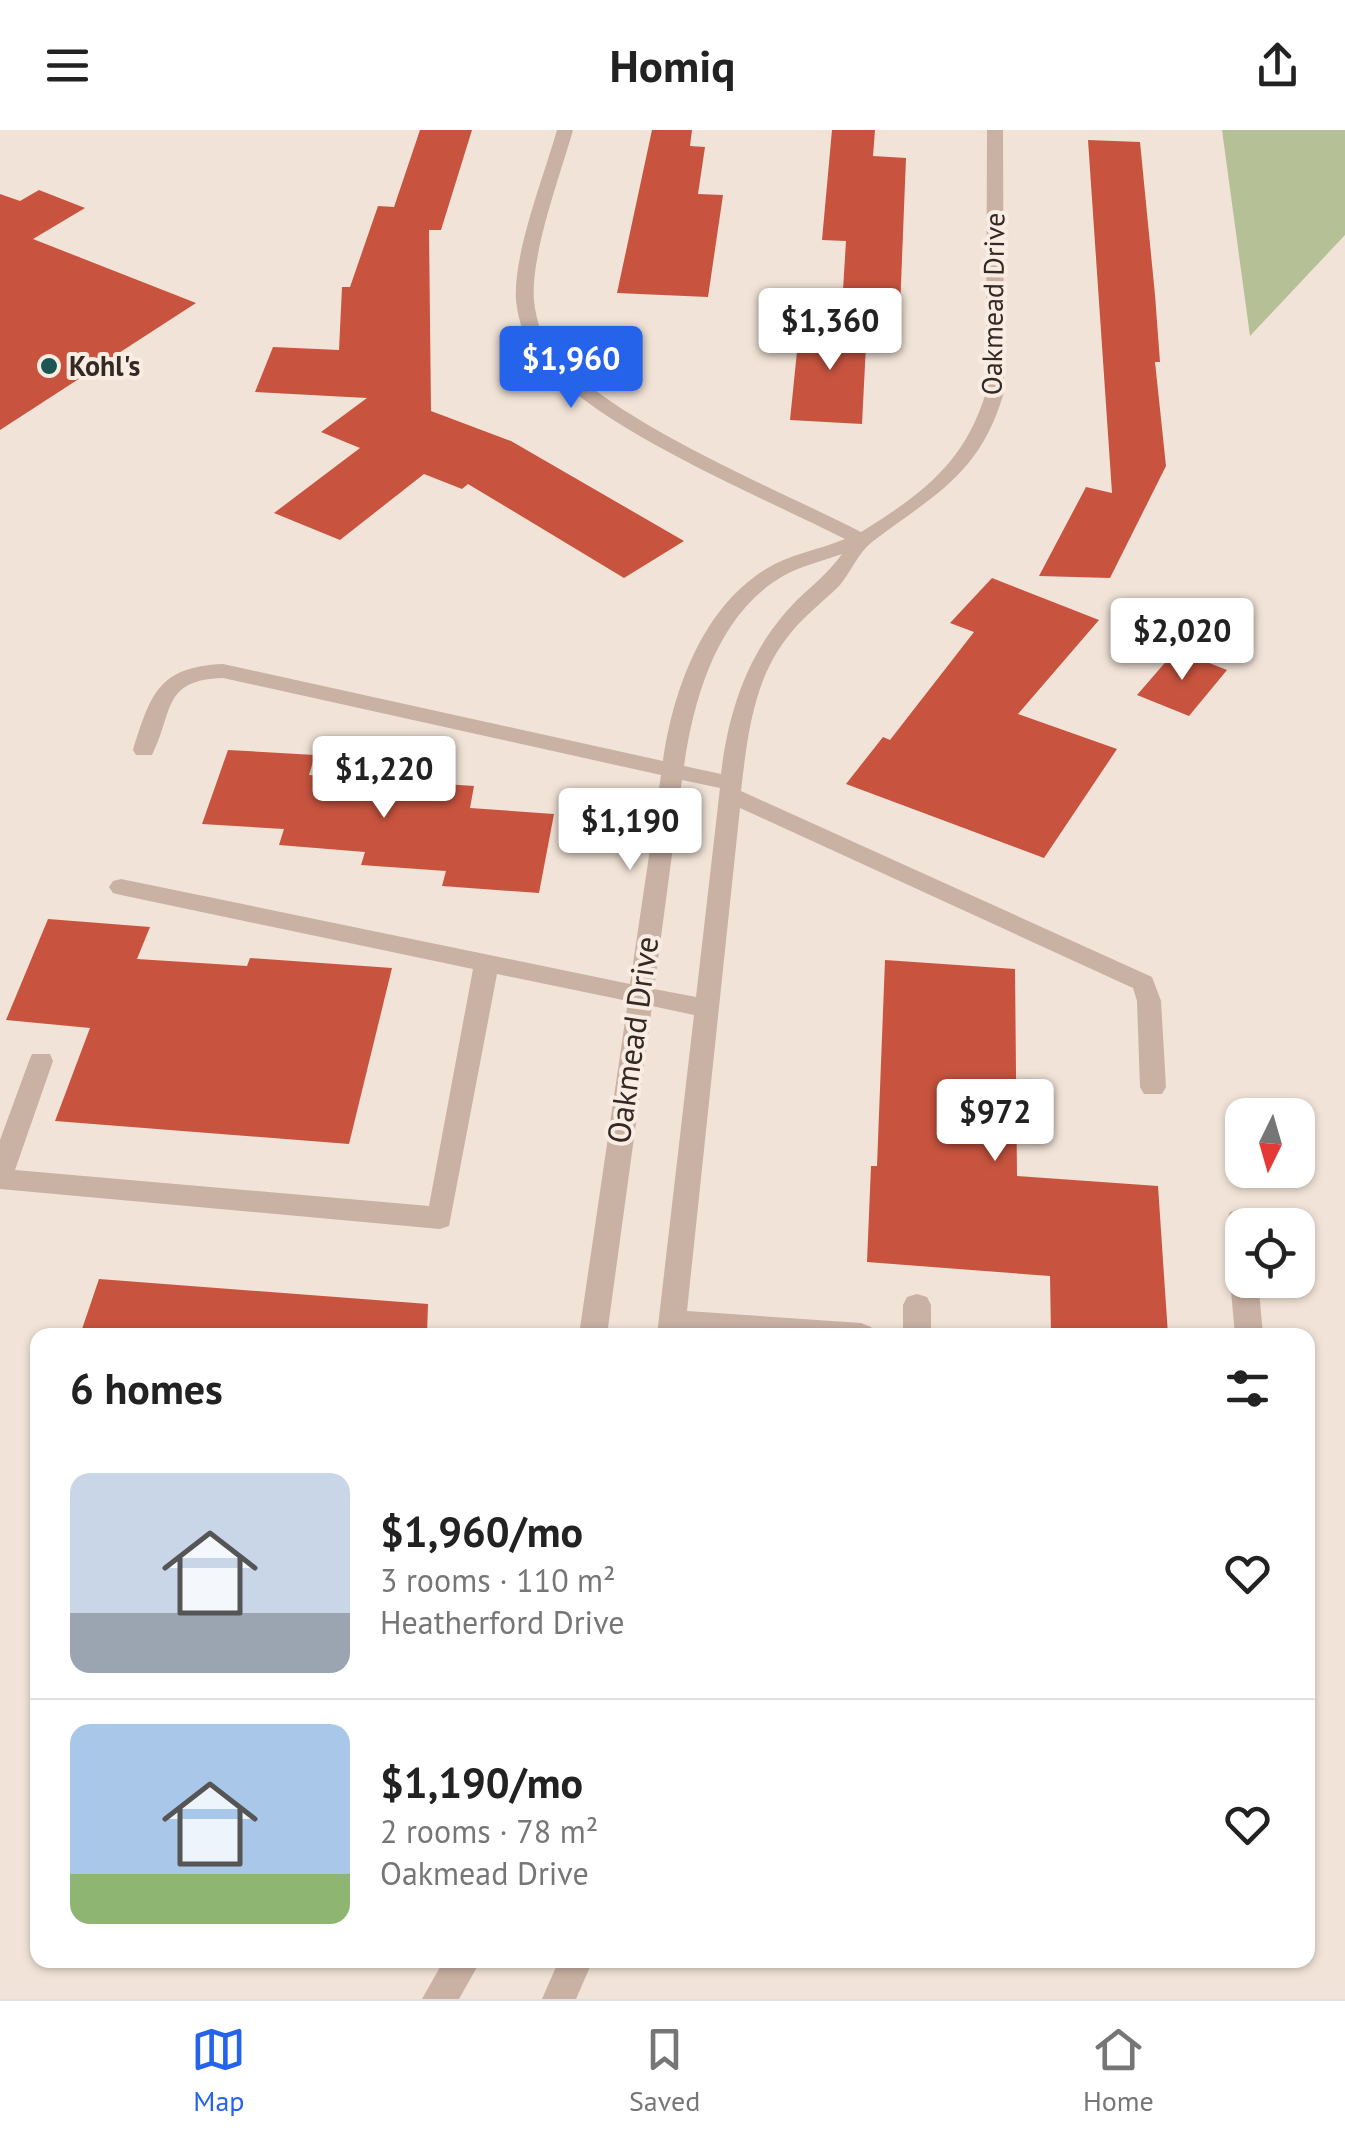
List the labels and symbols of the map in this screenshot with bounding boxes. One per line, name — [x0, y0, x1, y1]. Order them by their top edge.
street label: Oakmead Drive — [972, 212, 1013, 396]
pin: $1,360 — [749, 288, 911, 373]
pin: $1,960 — [490, 326, 652, 411]
place label: Kohl's — [69, 347, 141, 384]
marker: Kohl's — [38, 355, 60, 377]
pin: $2,020 — [1101, 598, 1263, 683]
pin: $1,220 — [303, 736, 465, 821]
pin: $1,190 — [549, 788, 711, 873]
street label: Oakmead Drive — [597, 934, 667, 1146]
pin: $972 — [936, 1079, 1054, 1164]
north arrow — [1225, 1098, 1315, 1188]

